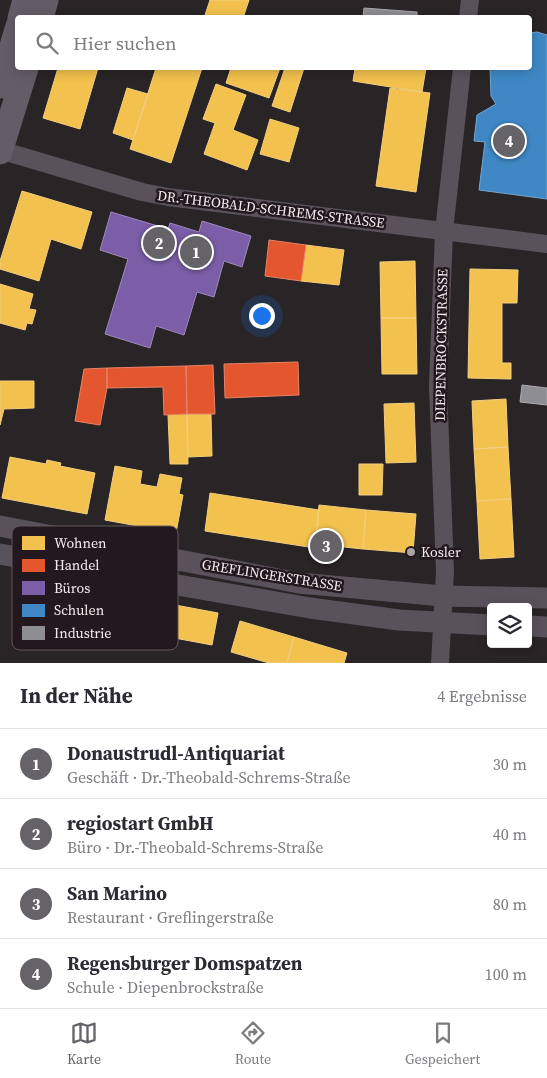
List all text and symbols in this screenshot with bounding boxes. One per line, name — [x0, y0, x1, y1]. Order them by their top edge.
search box — [15, 15, 532, 70]
icon: search — [33, 29, 61, 57]
text: Hier suchen — [73, 30, 177, 56]
pin: 4 — [493, 122, 525, 160]
street label: DR.-THEOBALD-SCHREMS-STRASSE — [156, 185, 386, 233]
pin: 2 — [143, 224, 175, 262]
pin: 1 — [180, 233, 212, 271]
street label: DIEPENBROCKSTRASSE — [430, 269, 452, 421]
your location — [249, 303, 275, 329]
legend — [12, 526, 178, 650]
pin: 3 — [310, 527, 342, 565]
text: Wohnen — [54, 533, 107, 553]
place label: Kosler — [421, 542, 461, 562]
marker: Kosler — [405, 546, 417, 558]
street label: GREFLINGERSTRASSE — [200, 554, 344, 596]
text: Handel — [54, 555, 99, 575]
text: Büros — [54, 578, 90, 598]
text: Schulen — [54, 600, 105, 620]
map controls — [487, 603, 532, 648]
button: layers — [487, 603, 532, 648]
text: Industrie — [54, 623, 112, 643]
text: In der Nähe — [20, 681, 133, 710]
text: 4 Ergebnisse — [437, 685, 527, 707]
text: Donaustrudl-Antiquariat — [67, 740, 285, 766]
text: 1 — [32, 753, 40, 775]
text: 30 m — [493, 753, 527, 775]
text: Geschäft · Dr.-Theobald-Schrems-Straße — [67, 766, 351, 788]
text: regiostart GmbH — [67, 810, 214, 836]
text: 2 — [32, 823, 40, 845]
text: 40 m — [493, 823, 527, 845]
text: Büro · Dr.-Theobald-Schrems-Straße — [67, 836, 323, 858]
text: San Marino — [67, 880, 167, 906]
text: 3 — [32, 893, 40, 915]
text: 80 m — [493, 893, 527, 915]
text: Restaurant · Greflingerstraße — [67, 906, 274, 928]
text: Regensburger Domspatzen — [67, 950, 303, 976]
text: 4 — [32, 963, 40, 985]
text: 100 m — [485, 963, 527, 985]
text: Schule · Diepenbrockstraße — [67, 976, 264, 998]
tab: Karte — [67, 1019, 101, 1069]
tab: Route — [235, 1019, 271, 1069]
tab: Gespeichert — [405, 1019, 480, 1069]

